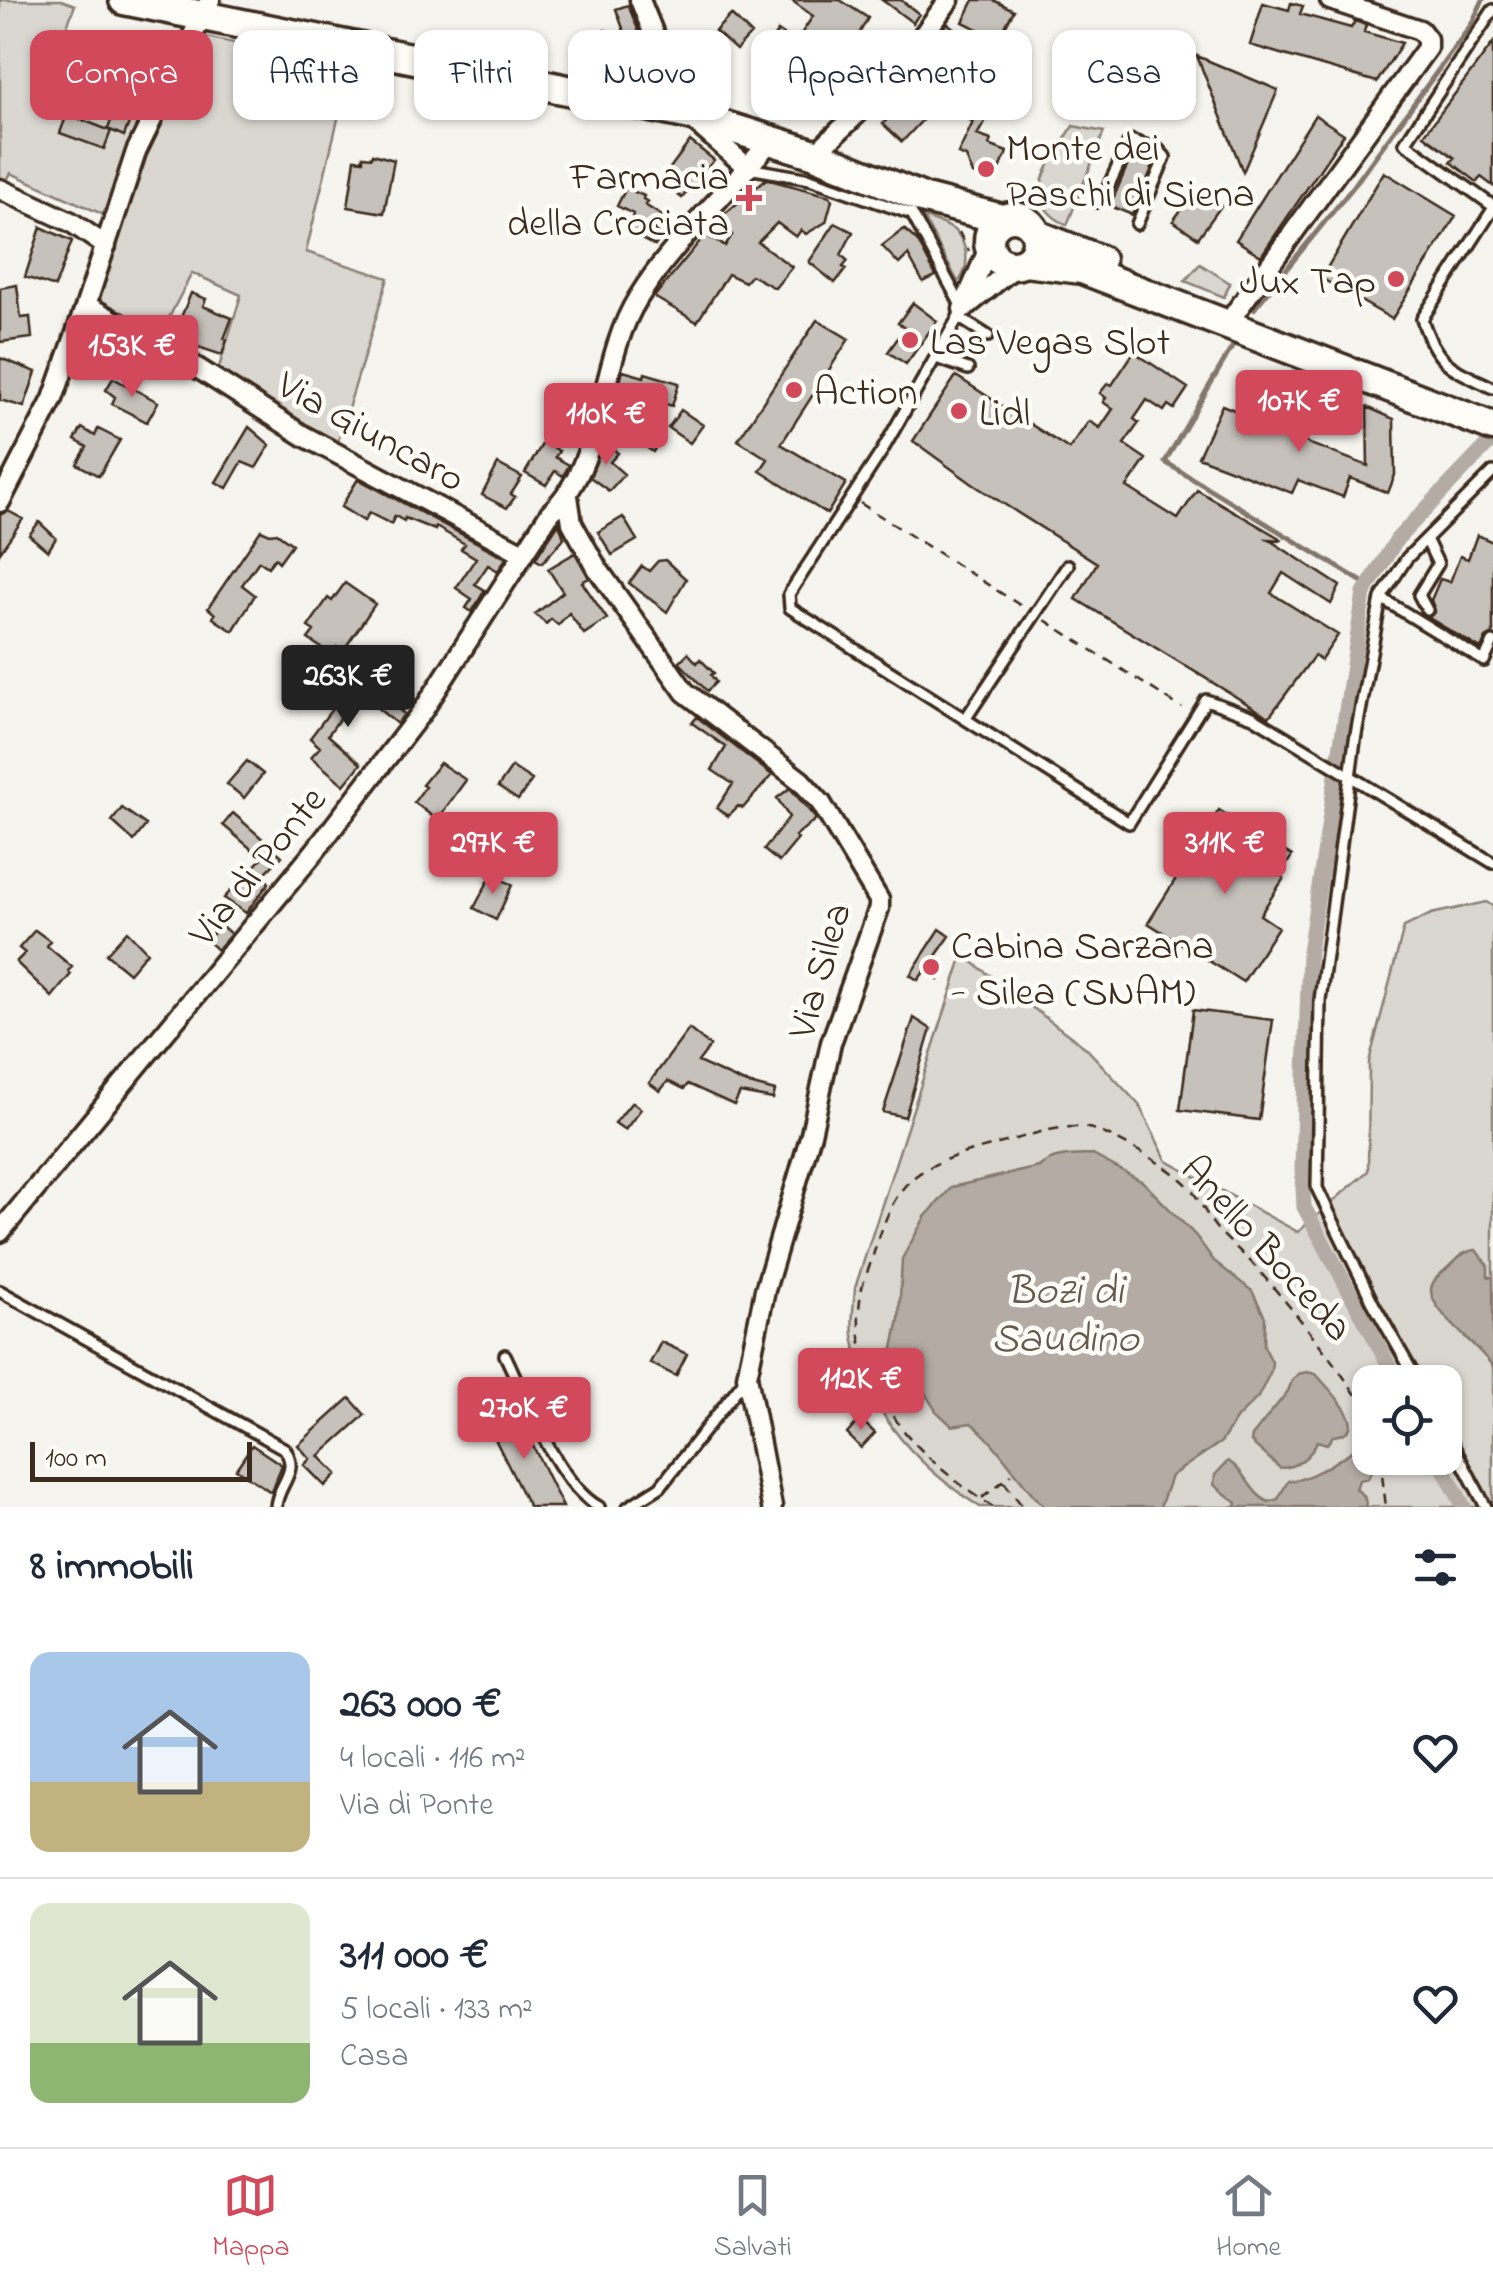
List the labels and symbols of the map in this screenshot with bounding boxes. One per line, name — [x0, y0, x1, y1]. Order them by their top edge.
place label: Monte dei Paschi di Siena — [1006, 121, 1254, 226]
place label: Farmacia della Crociata — [507, 150, 729, 255]
marker: Monte dei Paschi di Siena — [975, 158, 997, 180]
marker: Farmacia della Crociata — [738, 187, 760, 209]
place label: Jux Tap — [1240, 254, 1376, 313]
marker: Jux Tap — [1385, 268, 1407, 290]
pin: 153K € — [51, 315, 213, 400]
place label: Las Vegas Slot — [930, 315, 1170, 374]
marker: Las Vegas Slot — [899, 329, 921, 351]
street label: Via Giuncaro — [264, 357, 475, 510]
place label: Action — [814, 365, 918, 424]
pin: 107K € — [1218, 370, 1380, 455]
marker: Action — [783, 379, 805, 401]
pin: 110K € — [525, 383, 687, 468]
place label: Lidl — [979, 386, 1030, 445]
marker: Lidl — [948, 400, 970, 422]
pin: 263K € — [267, 645, 429, 730]
street label: Via di Ponte — [176, 775, 343, 962]
pin: 297K € — [412, 812, 574, 897]
pin: 311K € — [1144, 812, 1306, 897]
street label: Via Silea — [775, 896, 870, 1047]
place label: Cabina Sarzana - Silea (SNAM) — [951, 919, 1214, 1024]
marker: Cabina Sarzana - Silea (SNAM) — [920, 956, 942, 978]
street label: Anello Boceda — [1164, 1143, 1365, 1357]
water label: Bozi di Saudino — [991, 1262, 1140, 1371]
pin: 112K € — [780, 1348, 942, 1433]
pin: 270K € — [443, 1377, 605, 1462]
scale bar — [30, 1437, 252, 1482]

